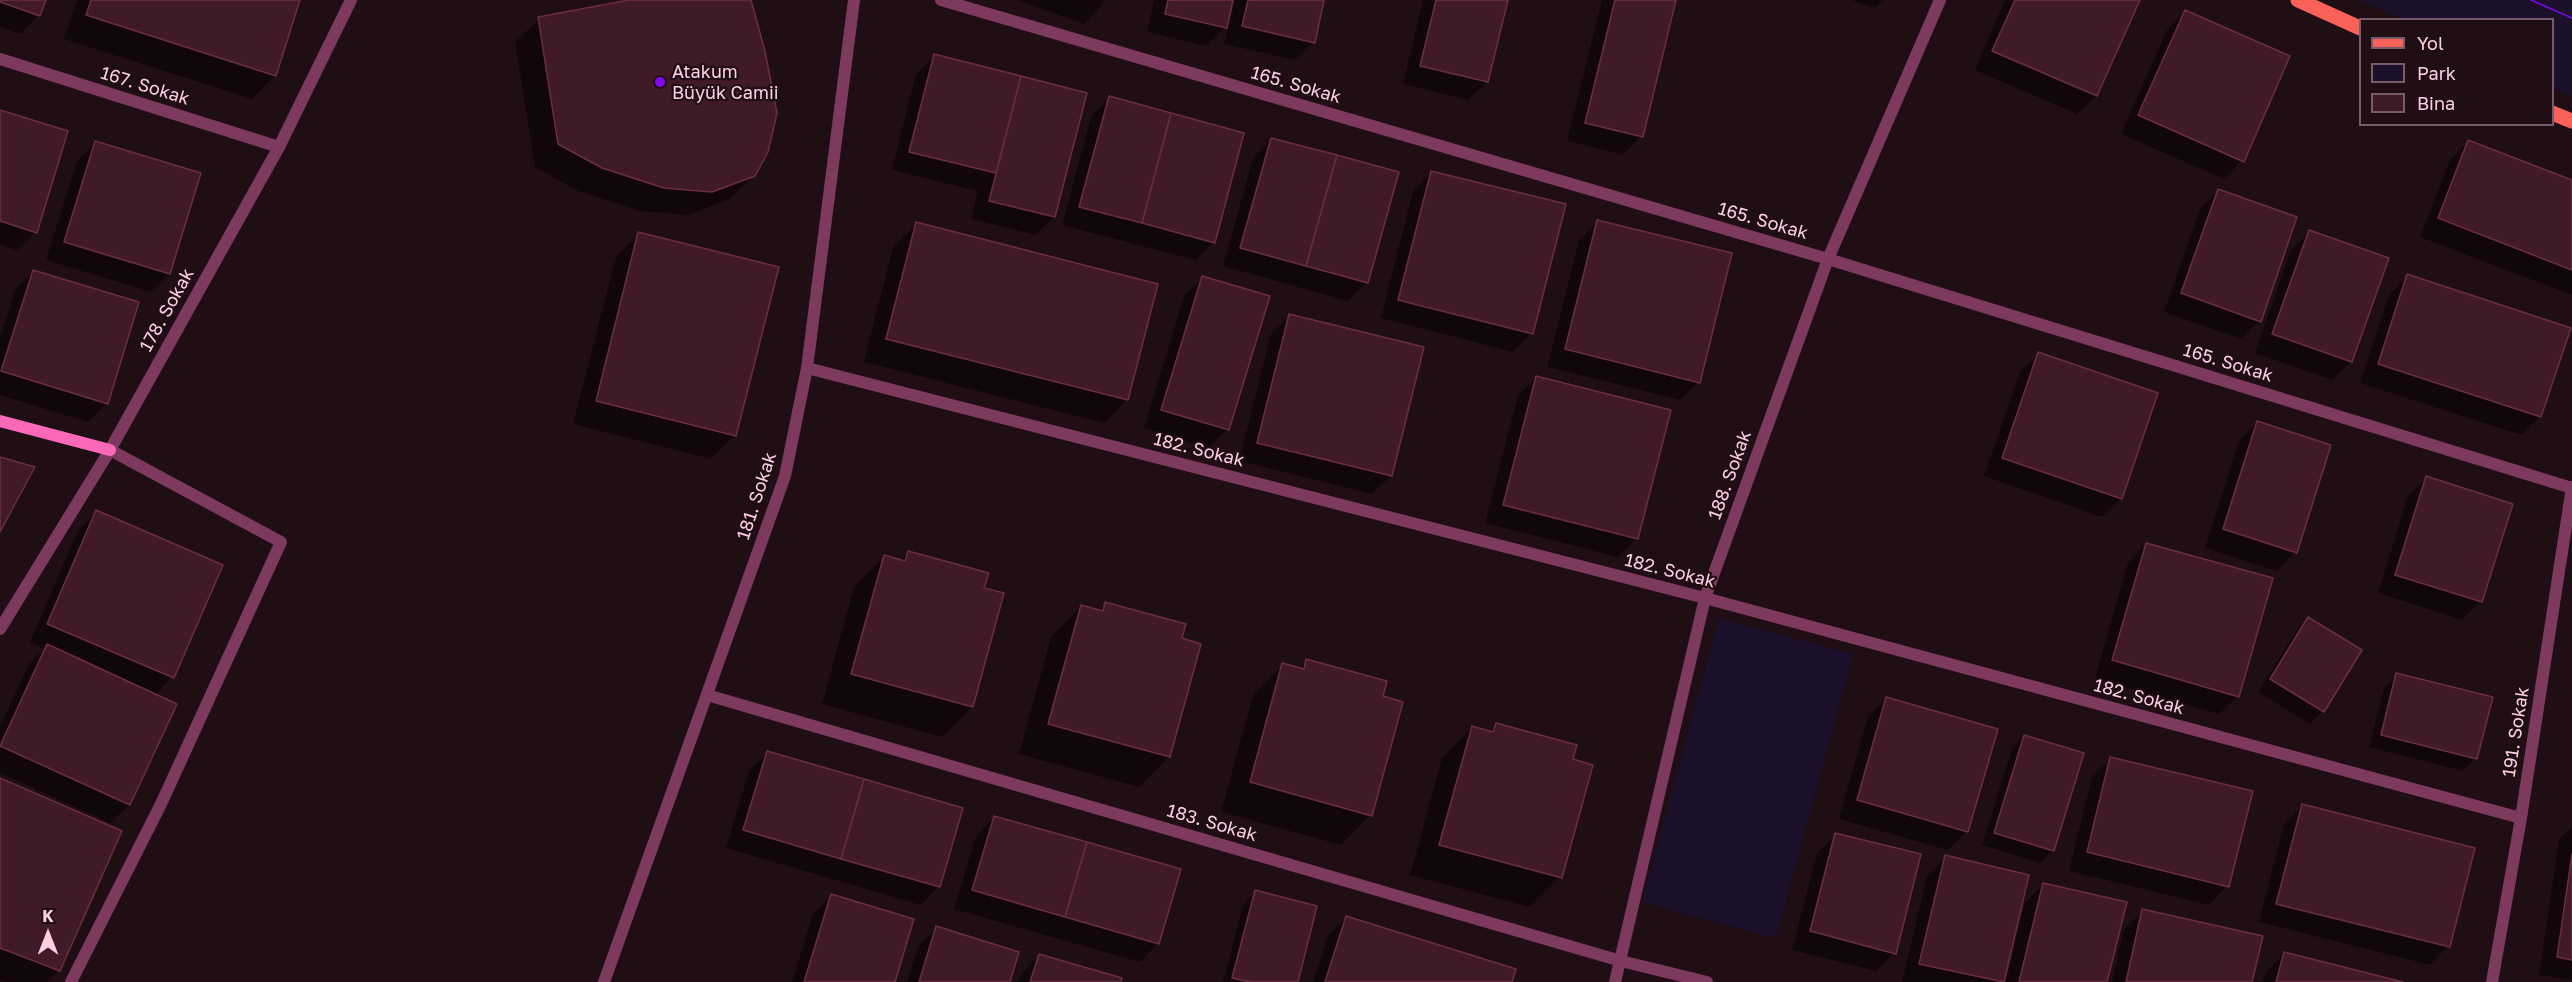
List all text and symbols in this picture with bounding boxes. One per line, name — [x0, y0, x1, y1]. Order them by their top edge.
legend — [2359, 18, 2554, 126]
text: Yol — [2417, 32, 2444, 54]
place label: Atakum Büyük Camii — [672, 61, 779, 104]
street label: 167. Sokak — [98, 62, 192, 110]
street label: 165. Sokak — [1249, 62, 1343, 108]
text: Park — [2417, 62, 2456, 84]
marker: Atakum Büyük Camii — [653, 75, 667, 89]
text: Bina — [2417, 92, 2455, 114]
street label: 165. Sokak — [1716, 198, 1810, 244]
street label: 178. Sokak — [135, 265, 199, 355]
street label: 165. Sokak — [2181, 339, 2275, 387]
street label: 188. Sokak — [1704, 427, 1756, 523]
street label: 182. Sokak — [1151, 428, 1247, 472]
street label: 181. Sokak — [733, 449, 781, 543]
street label: 182. Sokak — [1622, 549, 1718, 593]
street label: 182. Sokak — [2091, 675, 2187, 719]
street label: 191. Sokak — [2498, 685, 2534, 779]
street label: 183. Sokak — [1164, 800, 1260, 846]
north arrow — [18, 904, 78, 964]
text: K — [42, 906, 54, 926]

